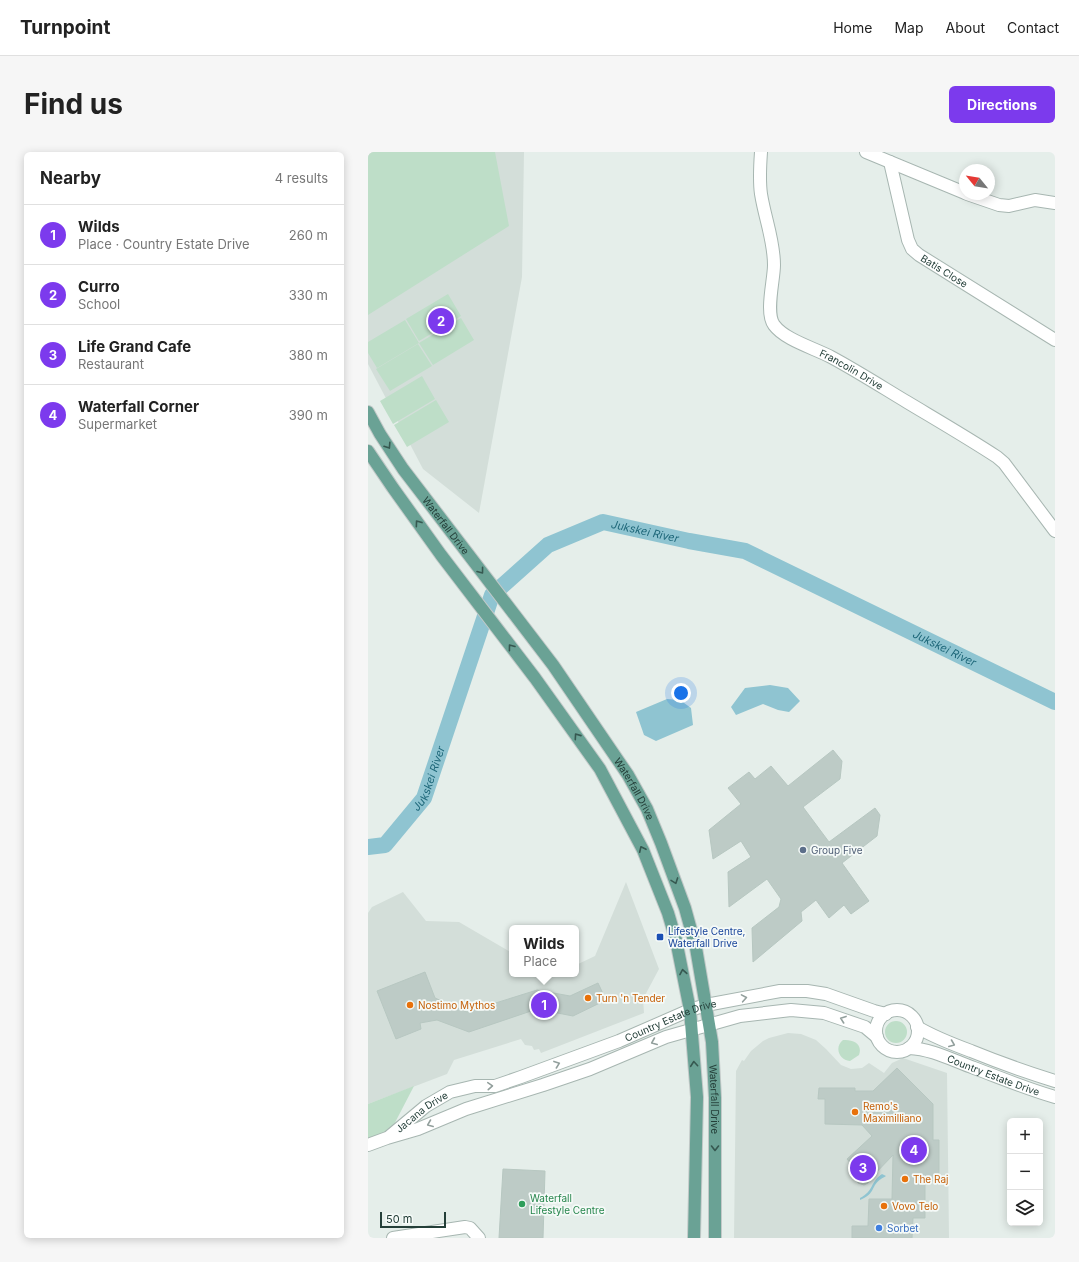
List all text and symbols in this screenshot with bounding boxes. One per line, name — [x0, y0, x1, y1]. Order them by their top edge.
text: Turnpoint — [20, 16, 110, 39]
text: Home — [833, 19, 872, 36]
text: Map — [894, 19, 924, 36]
text: About — [946, 19, 985, 36]
text: Contact — [1007, 19, 1059, 36]
button: Directions — [949, 86, 1055, 123]
text: Find us — [24, 87, 123, 121]
north arrow — [959, 164, 995, 200]
text: Nearby — [40, 168, 101, 188]
text: 4 results — [275, 170, 328, 186]
text: Wilds — [78, 217, 120, 236]
text: 1 — [50, 227, 56, 243]
text: 260 m — [289, 227, 328, 243]
text: Place · Country Estate Drive — [78, 236, 250, 252]
street label: Batis Close — [919, 252, 970, 290]
text: Curro — [78, 277, 120, 296]
text: 2 — [49, 287, 57, 303]
text: 330 m — [289, 287, 328, 303]
text: School — [78, 296, 120, 312]
pin: 2 — [428, 306, 454, 336]
text: Life Grand Cafe — [78, 337, 191, 356]
text: 3 — [49, 347, 57, 363]
text: 380 m — [289, 347, 328, 363]
street label: Francolin Drive — [818, 347, 885, 392]
text: Restaurant — [78, 356, 144, 372]
text: Waterfall Corner — [78, 397, 199, 416]
text: 4 — [49, 407, 57, 423]
text: 390 m — [289, 407, 328, 423]
text: Supermarket — [78, 416, 157, 432]
one-way arrow — [383, 441, 390, 448]
street label: Waterfall Drive — [420, 494, 472, 557]
water label: Jukskei River — [610, 517, 681, 546]
one-way arrow — [416, 521, 423, 528]
one-way arrow — [477, 567, 484, 574]
water label: Jukskei River — [911, 627, 979, 670]
one-way arrow — [509, 644, 516, 651]
your location — [671, 683, 691, 703]
one-way arrow — [575, 734, 582, 741]
water label: Jukskei River — [409, 744, 448, 814]
street label: Waterfall Drive — [612, 755, 657, 822]
place label: Group Five — [811, 844, 863, 856]
marker: Group Five — [798, 845, 808, 855]
one-way arrow — [639, 846, 647, 853]
one-way arrow — [671, 877, 679, 884]
popup — [509, 925, 579, 977]
place label: Lifestyle Centre, Waterfall Drive — [668, 925, 746, 949]
marker: Lifestyle Centre, Waterfall Drive — [655, 932, 665, 942]
text: Wilds — [523, 934, 565, 953]
text: Place — [523, 953, 557, 969]
one-way arrow — [679, 969, 688, 975]
pin: 1 — [531, 990, 557, 1020]
place label: Turn 'n Tender — [596, 992, 665, 1004]
marker: Turn 'n Tender — [583, 993, 593, 1003]
one-way arrow — [741, 994, 747, 1003]
street label: Country Estate Drive — [623, 997, 717, 1044]
place label: Nostimo Mythos — [418, 999, 495, 1011]
marker: Nostimo Mythos — [405, 1000, 415, 1010]
one-way arrow — [840, 1016, 847, 1024]
one-way arrow — [651, 1037, 658, 1045]
one-way arrow — [949, 1039, 956, 1047]
street label: Country Estate Drive — [945, 1052, 1041, 1098]
one-way arrow — [554, 1060, 561, 1068]
one-way arrow — [690, 1060, 699, 1067]
street label: Waterfall Drive — [707, 1064, 721, 1134]
one-way arrow — [487, 1081, 493, 1090]
street label: Jacana Drive — [393, 1089, 450, 1135]
place label: Remo's Maximilliano — [863, 1100, 922, 1124]
marker: Remo's Maximilliano — [850, 1107, 860, 1117]
map controls — [1007, 1118, 1043, 1226]
button: + — [1007, 1118, 1043, 1154]
one-way arrow — [427, 1120, 434, 1128]
pin: 4 — [901, 1135, 927, 1165]
one-way arrow — [711, 1145, 719, 1151]
pin: 3 — [850, 1153, 876, 1183]
button: − — [1007, 1154, 1043, 1190]
place label: The Raj — [913, 1173, 948, 1185]
marker: The Raj — [900, 1174, 910, 1184]
button: layers — [1007, 1190, 1043, 1226]
place label: Waterfall Lifestyle Centre — [530, 1192, 605, 1216]
marker: Waterfall Lifestyle Centre — [517, 1199, 527, 1209]
place label: Vovo Telo — [892, 1200, 938, 1212]
marker: Vovo Telo — [879, 1201, 889, 1211]
scale bar — [380, 1210, 446, 1229]
text: 50 m — [386, 1212, 412, 1226]
place label: Sorbet — [887, 1222, 919, 1234]
marker: Sorbet — [874, 1223, 884, 1233]

